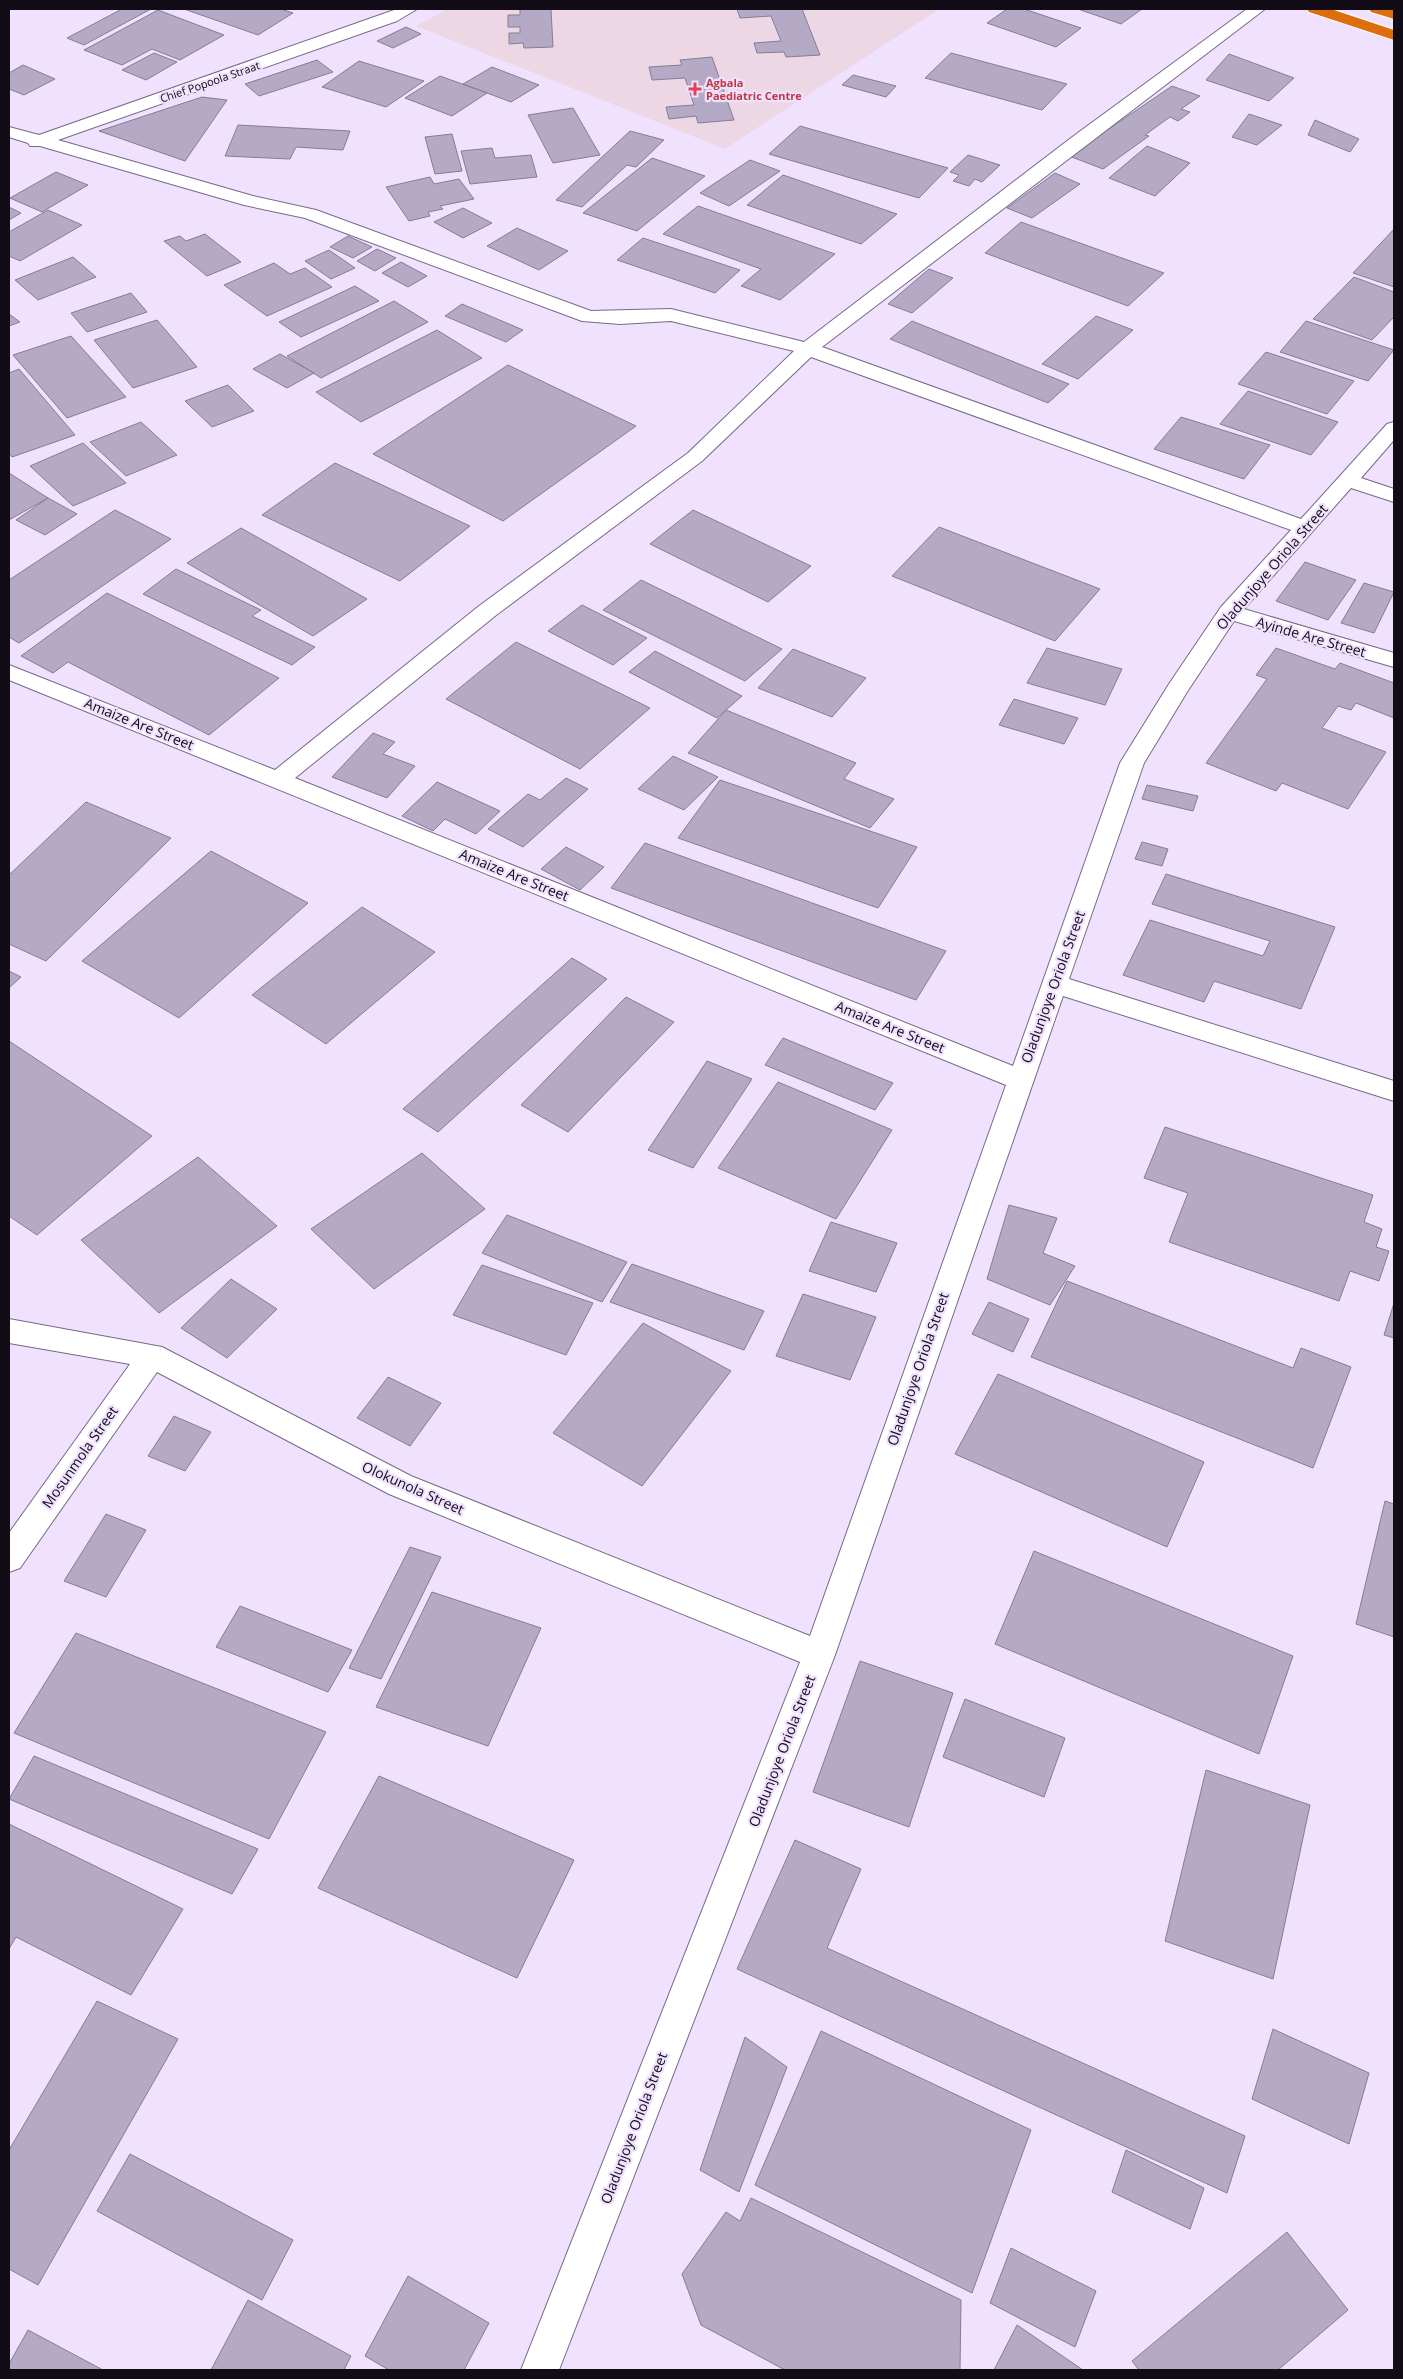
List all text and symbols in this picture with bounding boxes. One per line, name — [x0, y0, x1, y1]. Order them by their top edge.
street label: Chief Popoola Straat — [158, 57, 262, 106]
place label: Agbala Paediatric Centre — [706, 75, 802, 103]
marker: Agbala Paediatric Centre — [688, 82, 702, 96]
street label: Oladunjoye Oriola Street — [1212, 500, 1332, 634]
street label: Ayinde Are Street — [1254, 612, 1368, 661]
street label: Amaize Are Street — [82, 693, 197, 754]
street label: Amaize Are Street — [457, 844, 572, 905]
street label: Oladunjoye Oriola Street — [1016, 908, 1089, 1066]
street label: Amaize Are Street — [833, 996, 948, 1057]
street label: Oladunjoye Oriola Street — [882, 1290, 953, 1448]
street label: Mosunmola Street — [37, 1402, 122, 1511]
street label: Olokunola Street — [359, 1457, 467, 1519]
street label: Oladunjoye Oriola Street — [744, 1672, 819, 1829]
street label: Oladunjoye Oriola Street — [596, 2049, 671, 2206]

